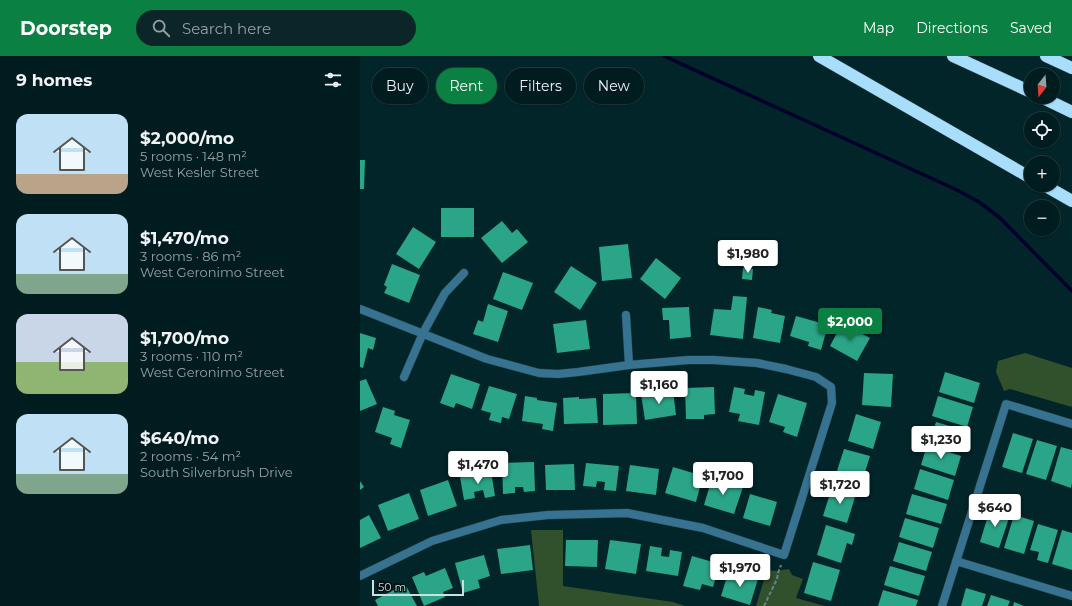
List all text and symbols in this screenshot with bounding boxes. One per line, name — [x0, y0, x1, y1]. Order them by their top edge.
search box — [136, 10, 416, 46]
text: Doorstep — [20, 17, 112, 40]
icon: search — [150, 17, 172, 39]
text: Search here — [182, 19, 271, 38]
text: Map — [863, 19, 894, 37]
text: Directions — [916, 19, 988, 37]
text: Saved — [1010, 19, 1052, 37]
chip: Buy — [372, 68, 428, 104]
chip: Rent — [436, 68, 497, 104]
chip: Filters — [505, 68, 576, 104]
chip: New — [584, 68, 644, 104]
north arrow — [1024, 68, 1060, 104]
map controls — [1024, 68, 1060, 236]
icon: filters — [322, 69, 344, 91]
text: 9 homes — [16, 70, 92, 90]
button: locate — [1024, 112, 1060, 148]
text: $2,000/mo — [140, 128, 234, 148]
icon: home — [48, 130, 96, 178]
text: 5 rooms · 148 m² — [140, 148, 247, 164]
button: + — [1024, 156, 1060, 192]
text: West Kesler Street — [140, 164, 259, 180]
button: − — [1024, 200, 1060, 236]
text: $1,470/mo — [140, 228, 229, 248]
icon: home — [48, 230, 96, 278]
pin: $1,980 — [715, 240, 781, 274]
text: $1,980 — [727, 245, 769, 261]
text: 3 rooms · 86 m² — [140, 248, 241, 264]
text: West Geronimo Street — [140, 264, 285, 280]
pin: $2,000 — [817, 308, 883, 342]
text: $2,000 — [827, 313, 873, 329]
text: $1,700/mo — [140, 328, 229, 348]
icon: home — [48, 330, 96, 378]
text: 3 rooms · 110 m² — [140, 348, 243, 364]
text: West Geronimo Street — [140, 364, 285, 380]
pin: $1,160 — [626, 371, 692, 405]
text: $1,160 — [640, 376, 678, 392]
pin: $1,230 — [908, 426, 974, 460]
text: $640/mo — [140, 428, 219, 448]
icon: home — [48, 430, 96, 478]
text: $1,230 — [921, 431, 962, 447]
text: 2 rooms · 54 m² — [140, 448, 241, 464]
pin: $1,470 — [445, 451, 511, 485]
text: $1,470 — [457, 456, 499, 472]
pin: $1,700 — [690, 462, 756, 496]
text: South Silverbrush Drive — [140, 464, 293, 480]
text: $1,700 — [702, 467, 744, 483]
pin: $1,720 — [807, 471, 873, 505]
text: $1,720 — [819, 476, 861, 492]
pin: $640 — [971, 494, 1019, 528]
text: $640 — [978, 499, 1012, 515]
pin: $1,970 — [707, 554, 773, 588]
text: $1,970 — [719, 559, 761, 575]
scale bar — [372, 578, 464, 597]
text: 50 m — [378, 580, 406, 594]

